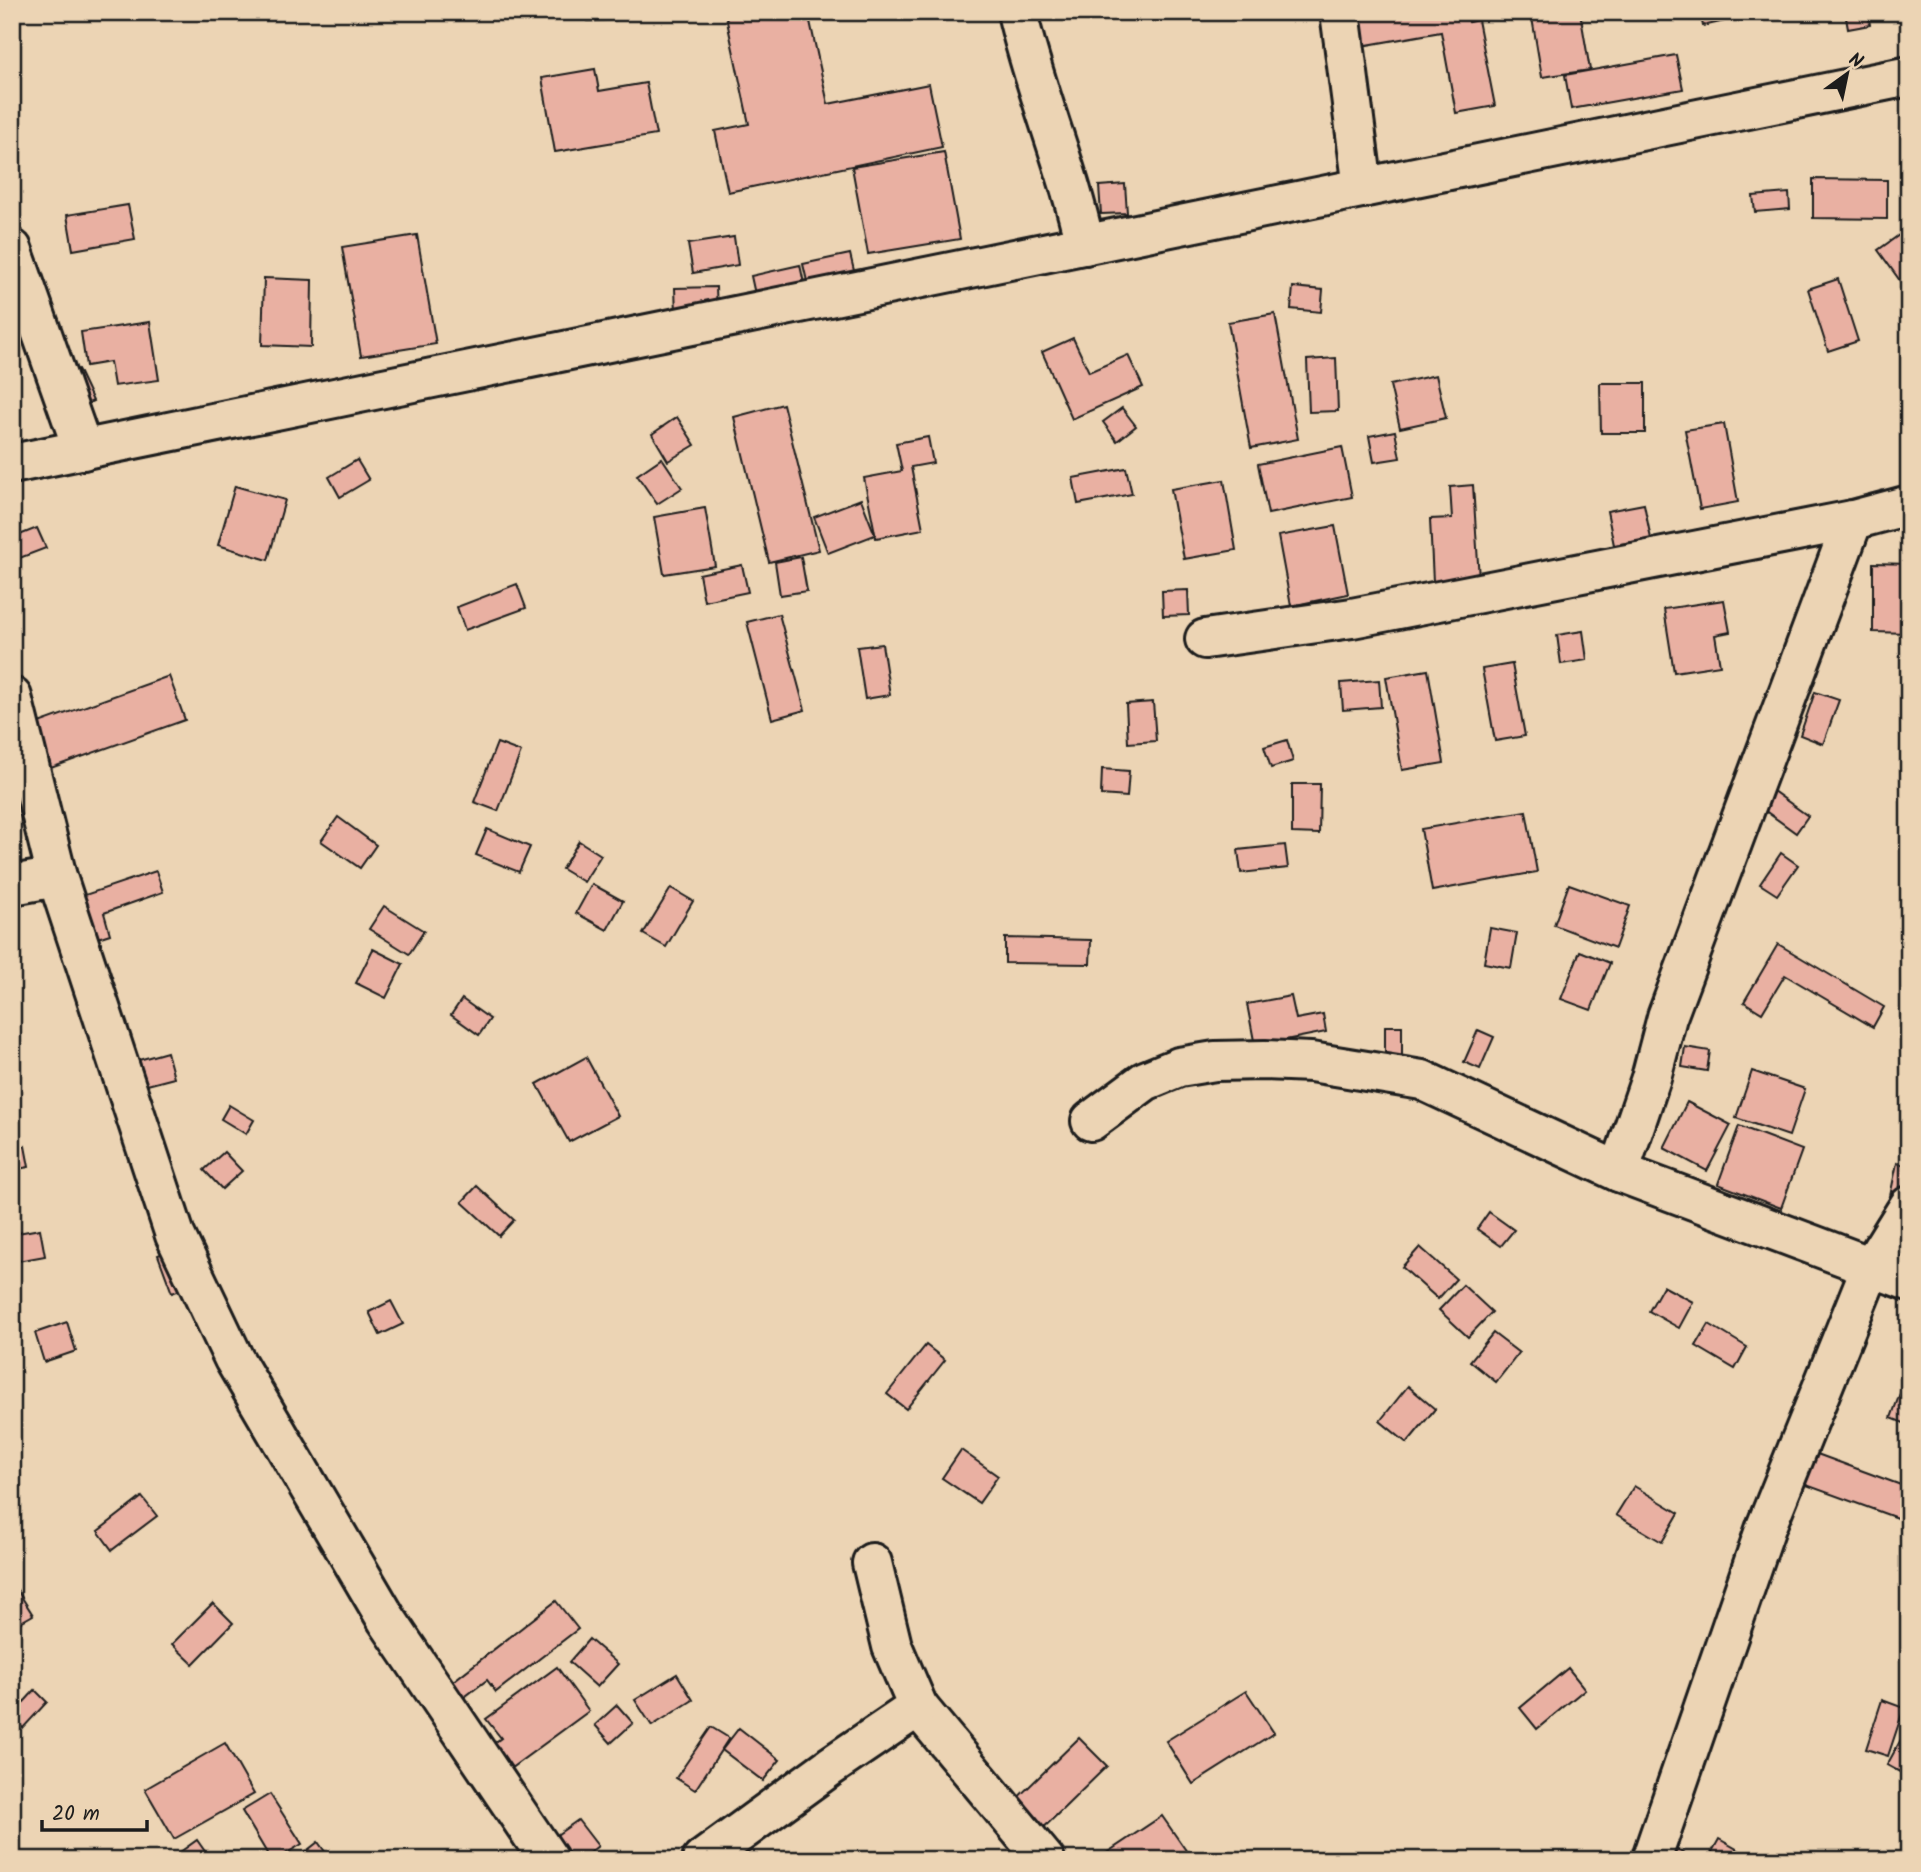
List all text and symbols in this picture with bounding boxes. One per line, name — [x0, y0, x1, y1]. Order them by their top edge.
north arrow — [1812, 38, 1882, 108]
text: N — [1842, 46, 1868, 77]
scale bar — [42, 1788, 147, 1832]
text: 20 m — [52, 1798, 100, 1831]

